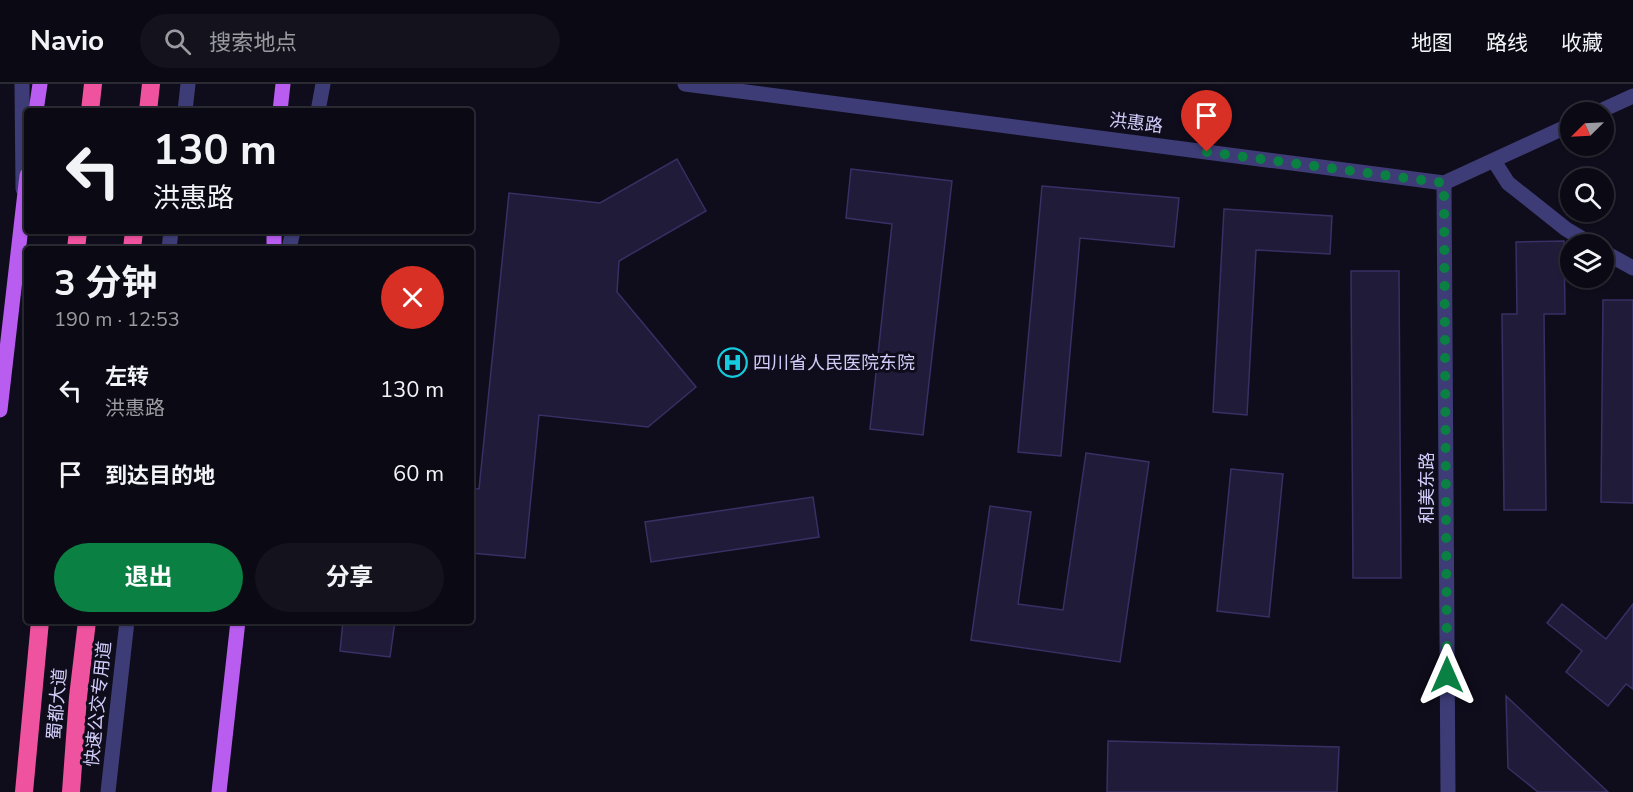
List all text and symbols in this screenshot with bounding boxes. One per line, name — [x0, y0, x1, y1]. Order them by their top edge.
search box — [140, 14, 560, 68]
text: Navio — [30, 22, 104, 60]
icon: search — [161, 25, 194, 58]
text: 搜索地点 — [209, 28, 297, 58]
text: 地图 — [1411, 29, 1453, 57]
text: 路线 — [1486, 29, 1528, 57]
text: 收藏 — [1561, 29, 1603, 57]
pin — [1181, 90, 1232, 152]
icon: arrive — [1190, 99, 1223, 132]
north arrow — [1560, 102, 1614, 156]
map controls — [1560, 102, 1614, 288]
street label: 洪惠路 — [1108, 108, 1164, 138]
text: 130 m — [153, 122, 277, 179]
icon: left — [54, 132, 132, 210]
button: search — [1560, 168, 1614, 222]
text: 洪惠路 — [153, 180, 234, 217]
button: layers — [1560, 234, 1614, 288]
text: 3 分钟 — [54, 259, 157, 308]
button: close — [381, 266, 444, 329]
text: 190 m · 12:53 — [54, 306, 180, 333]
hospital icon: 四川省人民医院东院 — [716, 347, 748, 379]
place label: 四川省人民医院东院 — [753, 351, 915, 375]
text: 左转 — [105, 362, 149, 392]
icon: left — [54, 374, 87, 407]
text: 130 m — [380, 375, 444, 405]
text: 洪惠路 — [105, 395, 165, 422]
street label: 和美东路 — [1415, 452, 1439, 524]
icon: arrive — [54, 458, 87, 491]
text: 60 m — [393, 459, 444, 489]
text: 到达目的地 — [105, 461, 215, 491]
button: 退出 — [54, 543, 243, 612]
button: 分享 — [255, 543, 444, 612]
street label: 快速公交专用道 — [79, 640, 117, 768]
position arrow — [1415, 643, 1479, 707]
street label: 蜀都大道 — [42, 667, 72, 741]

